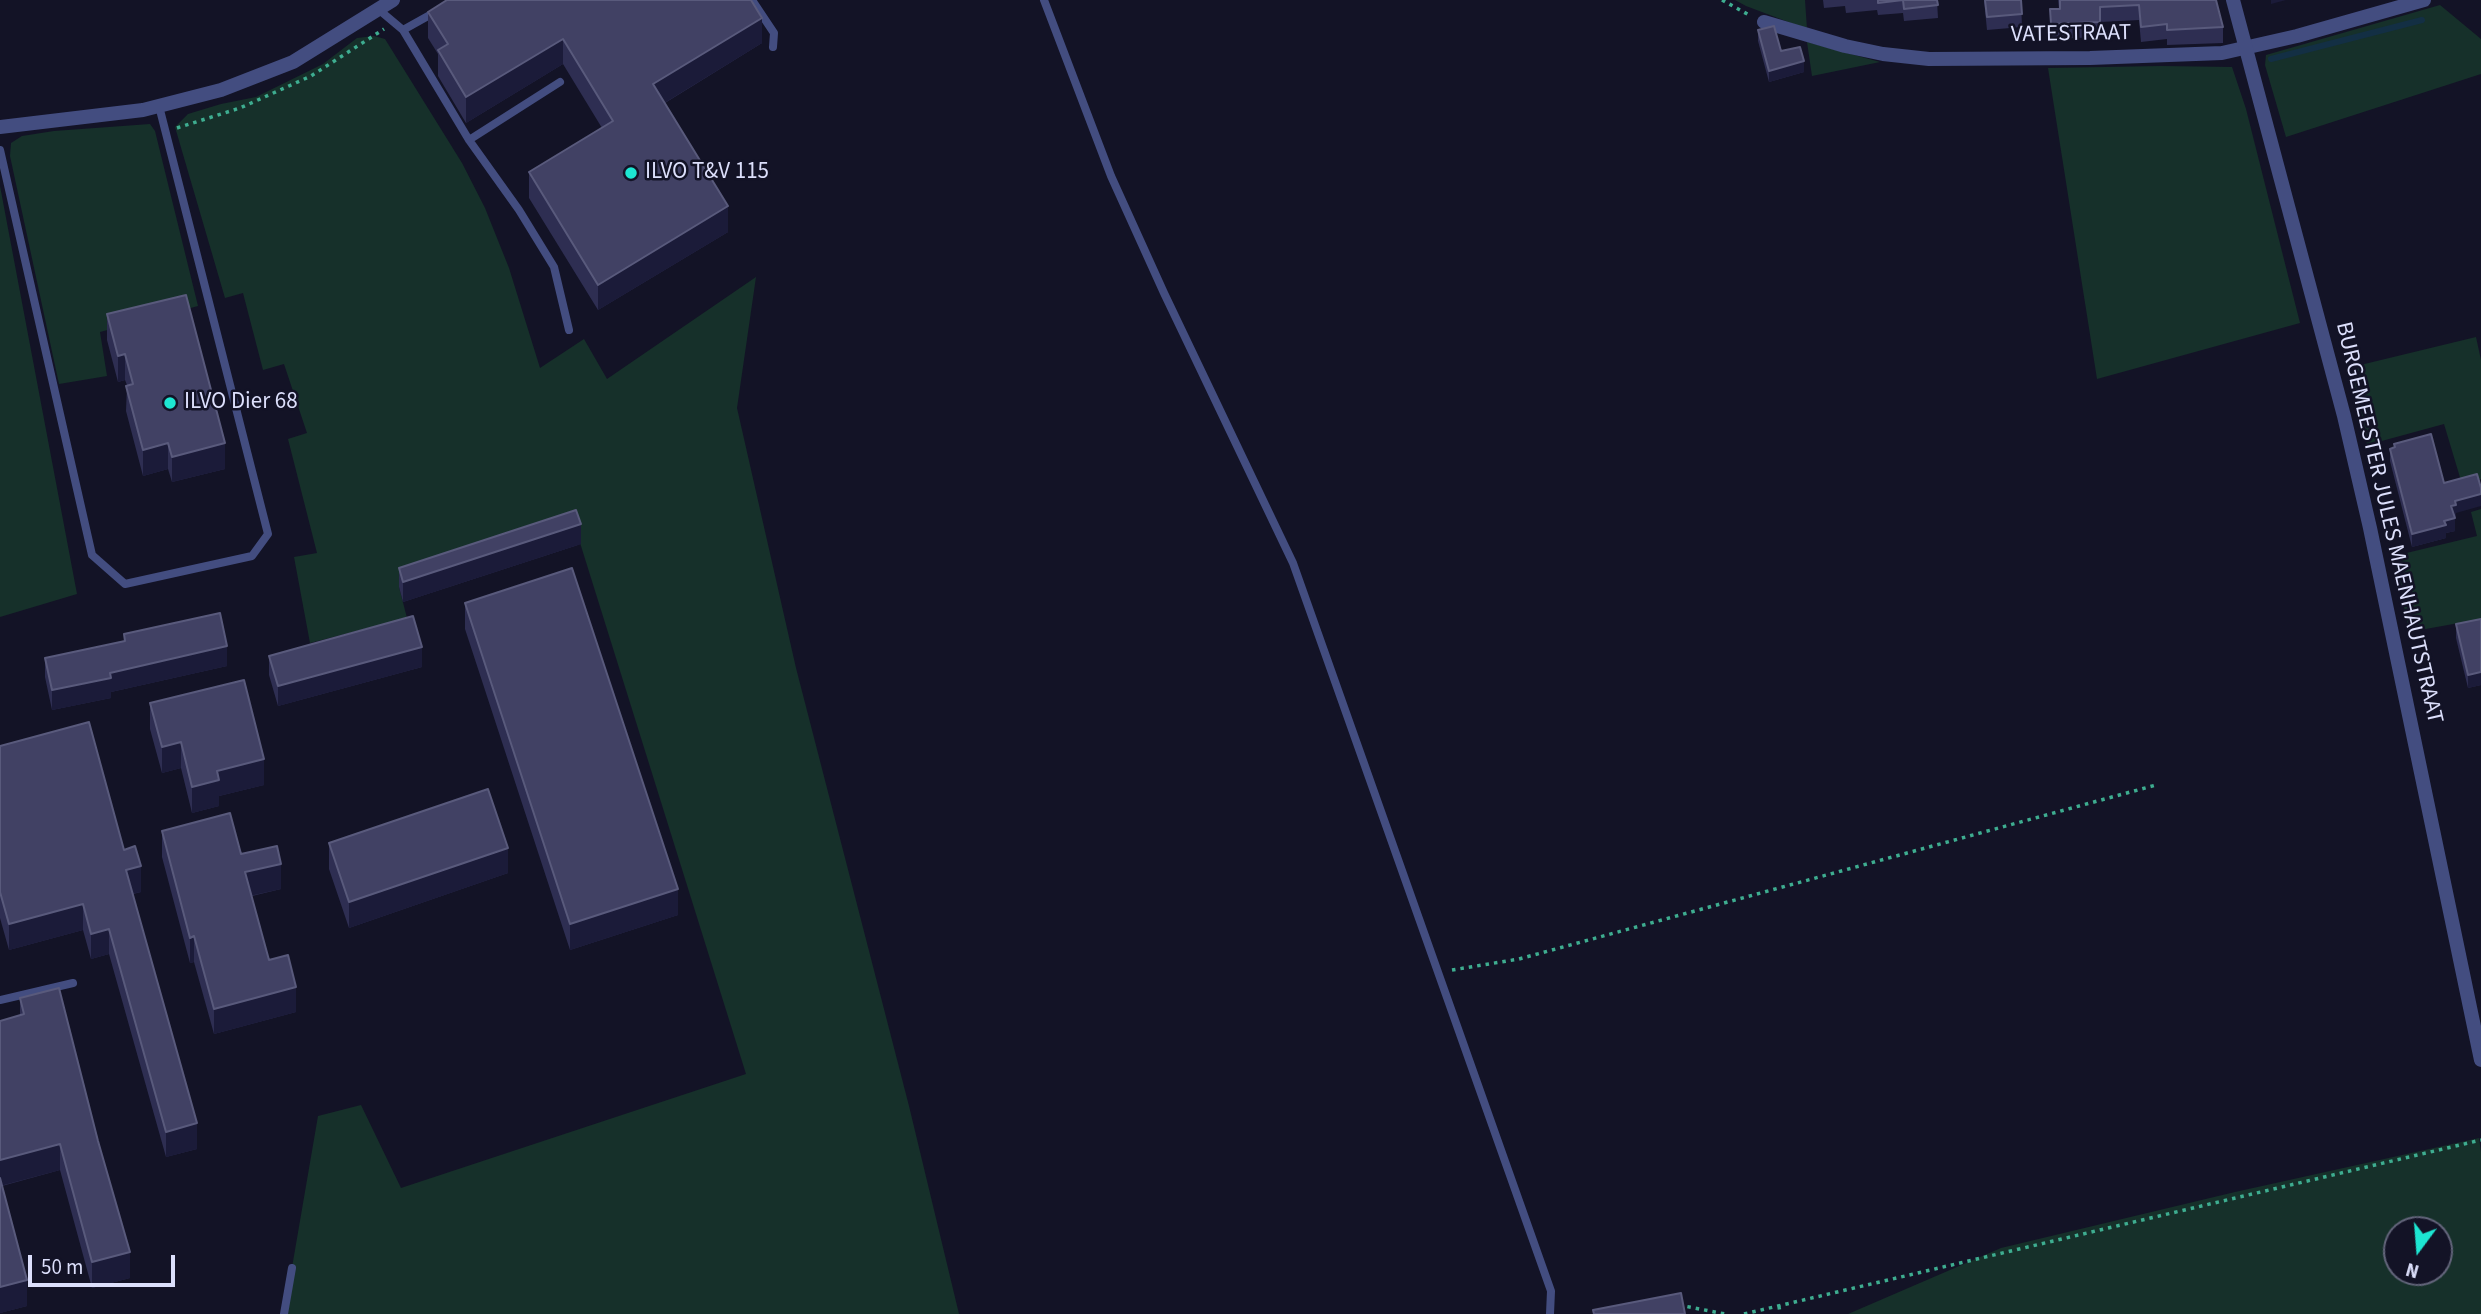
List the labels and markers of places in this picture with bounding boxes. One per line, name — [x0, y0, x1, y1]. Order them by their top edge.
place label: ILVO T&V 115 — [645, 159, 769, 187]
marker: ILVO T&V 115 — [623, 165, 639, 181]
place label: ILVO Dier 68 — [184, 389, 298, 417]
marker: ILVO Dier 68 — [162, 395, 178, 411]

